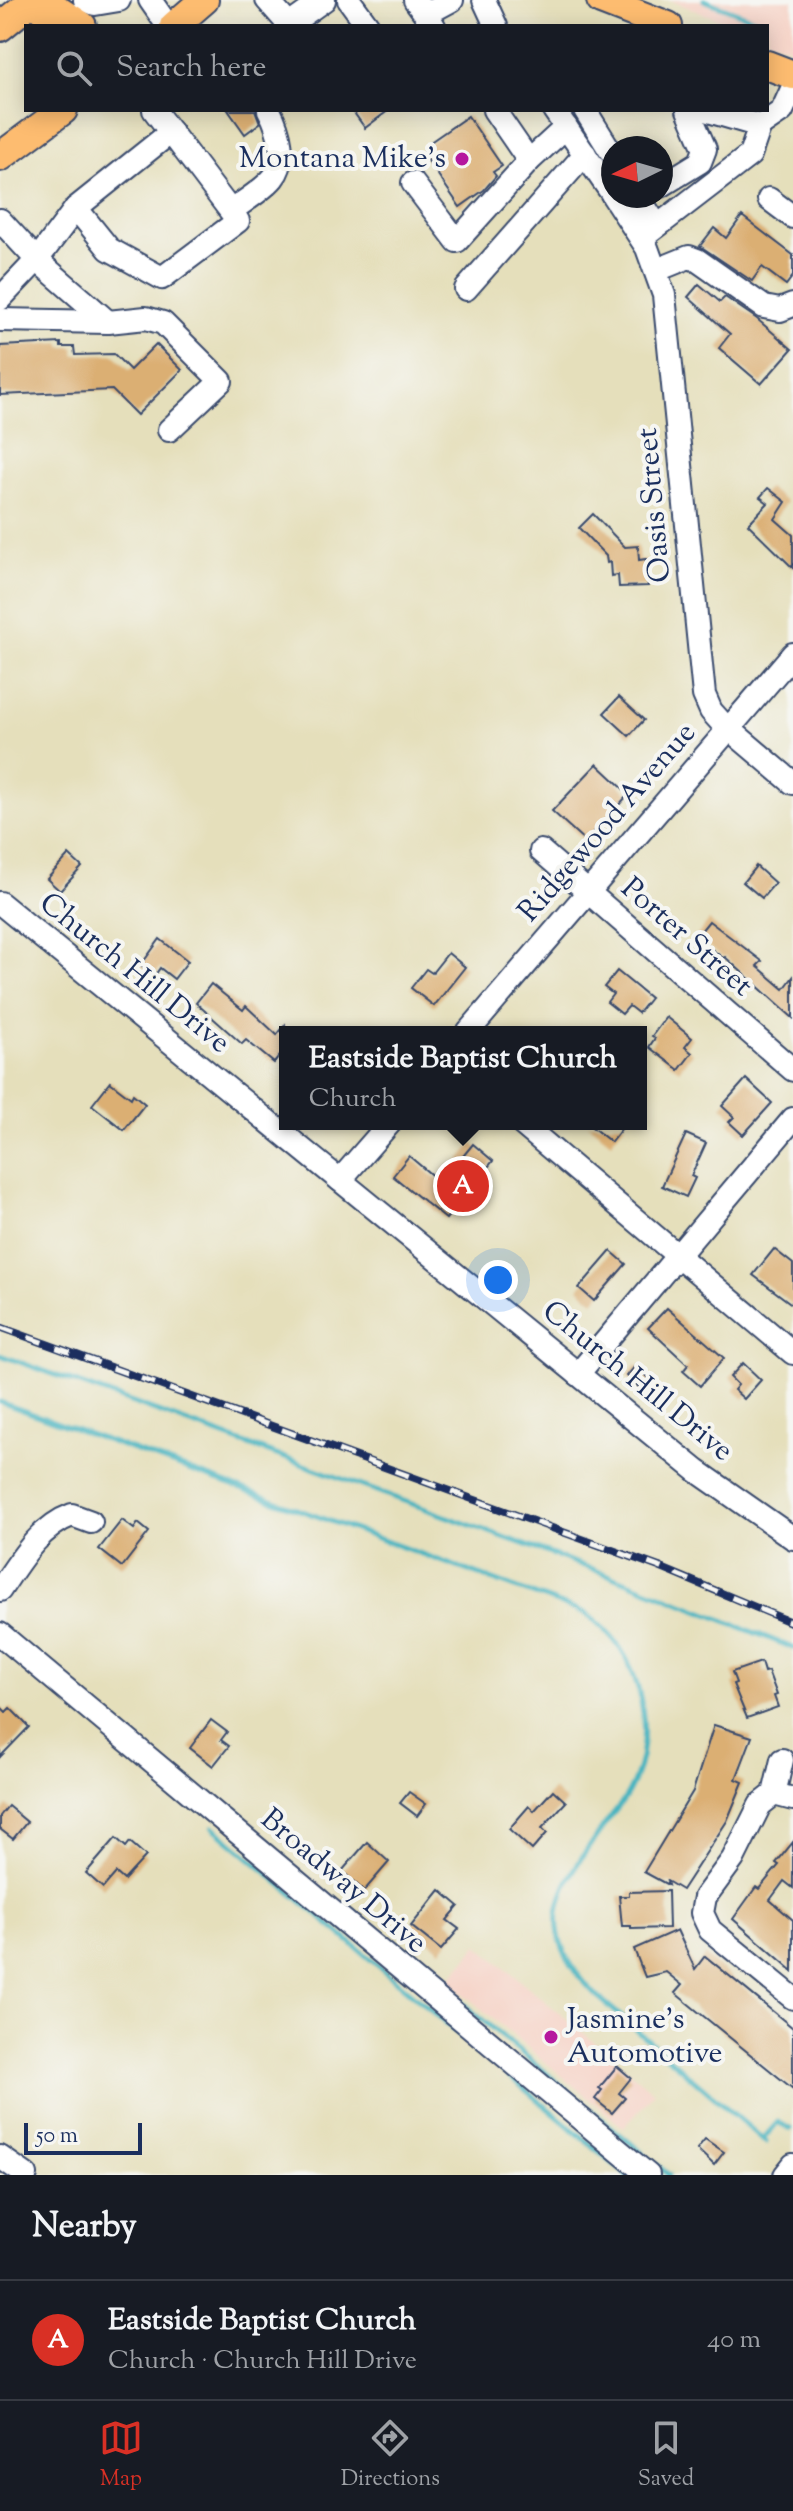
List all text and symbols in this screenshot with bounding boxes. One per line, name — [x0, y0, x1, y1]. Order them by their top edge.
search box — [24, 24, 769, 112]
icon: search — [52, 46, 96, 90]
text: Search here — [116, 47, 266, 90]
north arrow — [601, 136, 673, 208]
place label: Montana Mike's — [239, 138, 446, 181]
marker: Montana Mike's — [453, 150, 471, 168]
street label: Oasis Street — [627, 426, 683, 584]
street label: Ridgewood Avenue — [509, 714, 707, 932]
street label: Porter Street — [611, 868, 761, 1008]
street label: Church Hill Drive — [29, 883, 239, 1065]
popup — [279, 1026, 647, 1130]
text: Eastside Baptist Church — [309, 1038, 617, 1081]
text: Church — [309, 1081, 396, 1118]
pin: A — [437, 1156, 489, 1216]
your location — [478, 1260, 518, 1300]
street label: Church Hill Drive — [532, 1291, 742, 1473]
street label: Broadway Drive — [250, 1799, 436, 1965]
place label: Jasmine's Automotive — [565, 1999, 723, 2076]
marker: Jasmine's Automotive — [542, 2028, 560, 2046]
scale bar — [24, 2119, 142, 2155]
text: 50 m — [36, 2121, 78, 2153]
text: Nearby — [32, 2203, 137, 2252]
text: Eastside Baptist Church — [108, 2300, 416, 2343]
text: A — [47, 2322, 69, 2359]
text: 40 m — [707, 2322, 761, 2359]
text: Church · Church Hill Drive — [108, 2343, 417, 2380]
tab: Map — [99, 2416, 143, 2496]
tab: Directions — [341, 2416, 440, 2496]
tab: Saved — [638, 2416, 694, 2496]

